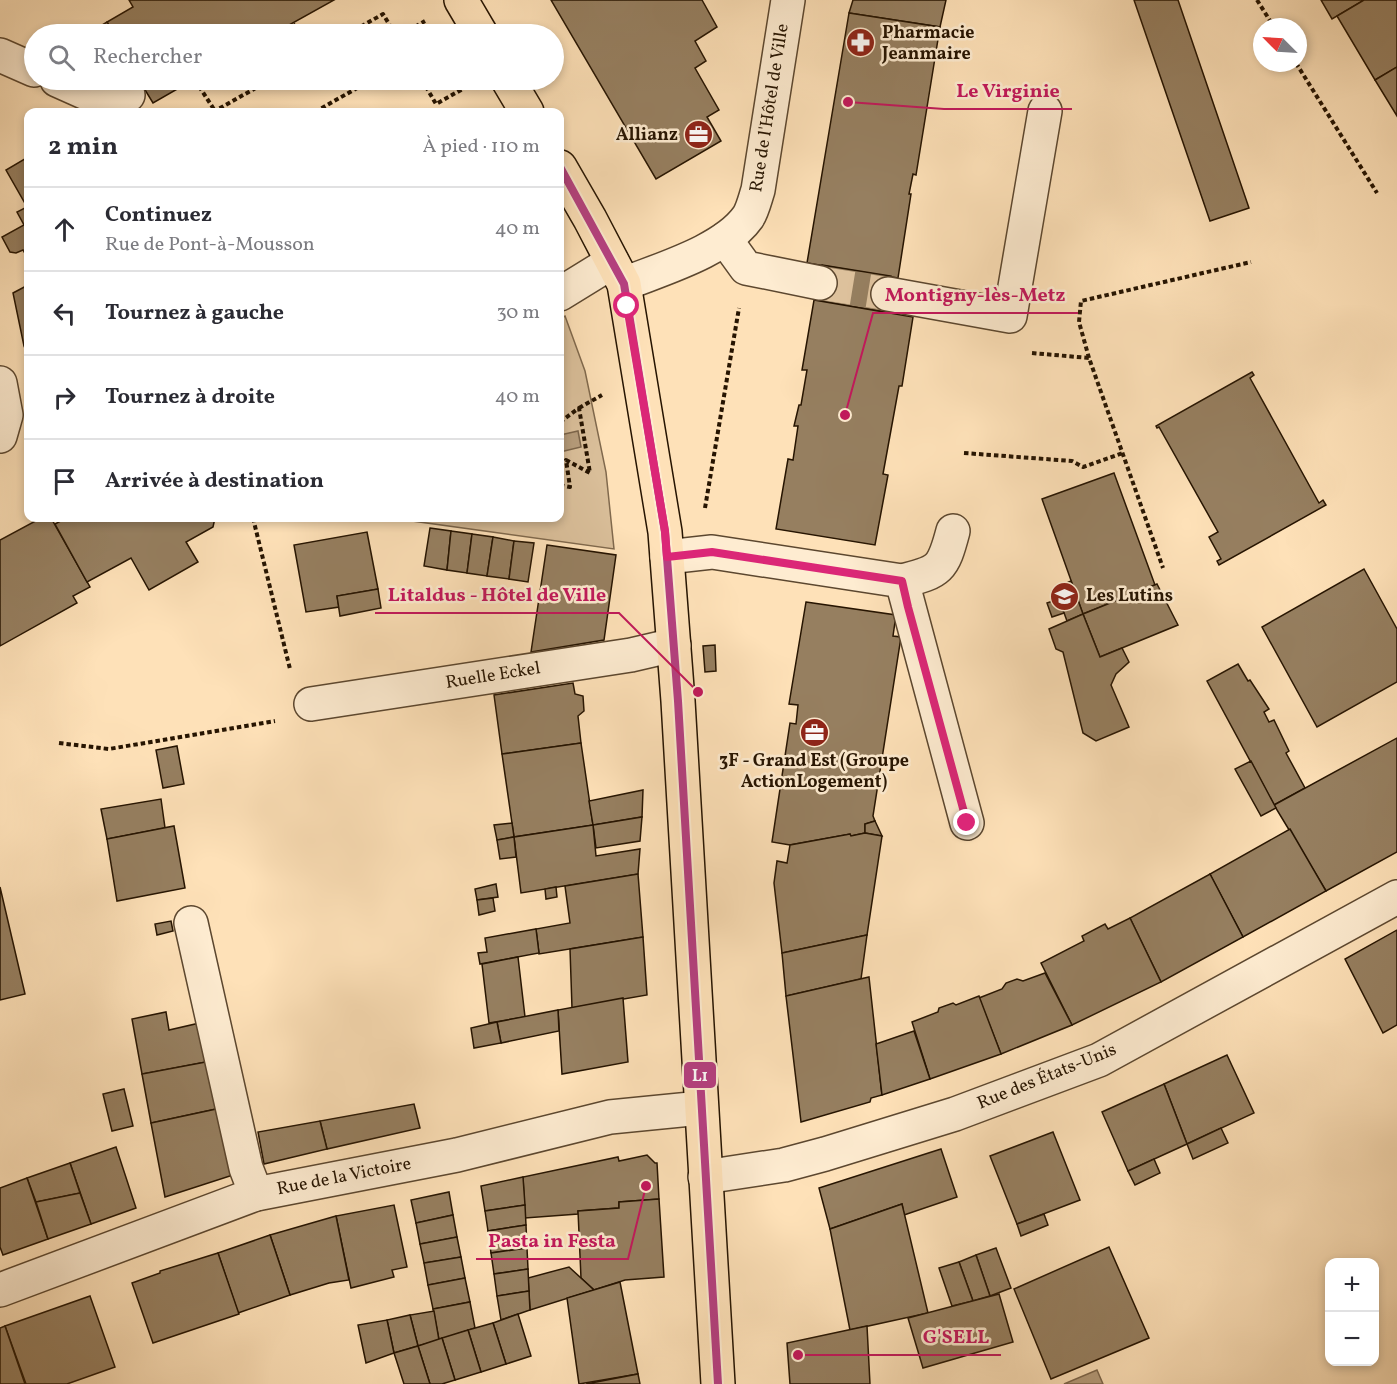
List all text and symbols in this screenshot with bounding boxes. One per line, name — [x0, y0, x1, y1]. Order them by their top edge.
north arrow — [1253, 18, 1307, 72]
place label: Pharmacie Jeanmaire — [881, 21, 975, 67]
street label: Rue de l'Hôtel de Ville — [744, 22, 796, 194]
search box — [24, 24, 564, 90]
pharmacy icon: Pharmacie Jeanmaire — [845, 27, 877, 59]
icon: search — [45, 41, 78, 74]
text: Rechercher — [93, 42, 202, 73]
callout: Le Virginie — [944, 71, 1072, 109]
text: Le Virginie — [956, 78, 1060, 106]
office icon: Allianz — [683, 119, 715, 151]
place label: Allianz — [616, 123, 678, 148]
text: 2 min — [48, 129, 118, 165]
text: À pied · 110 m — [423, 133, 540, 161]
text: Continuez — [105, 200, 212, 231]
icon: ahead — [48, 213, 81, 246]
text: 40 m — [495, 215, 540, 243]
text: Rue de Pont-à-Mousson — [105, 231, 315, 259]
callout: Montigny-lès-Metz — [873, 275, 1078, 313]
text: Montigny-lès-Metz — [885, 282, 1065, 310]
route start — [613, 292, 639, 318]
icon: left — [48, 297, 81, 330]
text: Tournez à gauche — [105, 298, 284, 329]
text: 30 m — [496, 299, 540, 327]
icon: right — [48, 381, 81, 414]
text: Tournez à droite — [105, 382, 275, 413]
text: 40 m — [495, 383, 540, 411]
icon: arrive — [48, 465, 81, 498]
text: Arrivée à destination — [105, 466, 324, 497]
callout: Litaldus - Hôtel de Ville — [375, 575, 619, 613]
school or university icon: Les Lutins — [1049, 580, 1081, 612]
text: Litaldus - Hôtel de Ville — [388, 582, 606, 610]
place label: Les Lutins — [1086, 584, 1173, 609]
street label: Ruelle Eckel — [444, 656, 542, 696]
office icon: 3F - Grand Est (Groupe ActionLogement) — [798, 716, 830, 748]
place label: 3F - Grand Est (Groupe ActionLogement) — [719, 749, 909, 795]
route end — [953, 809, 979, 835]
street label: Rue des États-Unis — [974, 1038, 1120, 1116]
line badge: L1 — [683, 1061, 717, 1089]
text: L1 — [692, 1066, 708, 1088]
street label: Rue de la Victoire — [275, 1152, 413, 1202]
callout: Pasta in Festa — [476, 1221, 628, 1259]
text: Pasta in Festa — [488, 1228, 616, 1256]
map controls — [1325, 1258, 1379, 1366]
button: + — [1325, 1258, 1379, 1312]
button: − — [1325, 1312, 1379, 1366]
callout: G'SELL — [910, 1317, 1001, 1355]
text: G'SELL — [923, 1324, 989, 1352]

